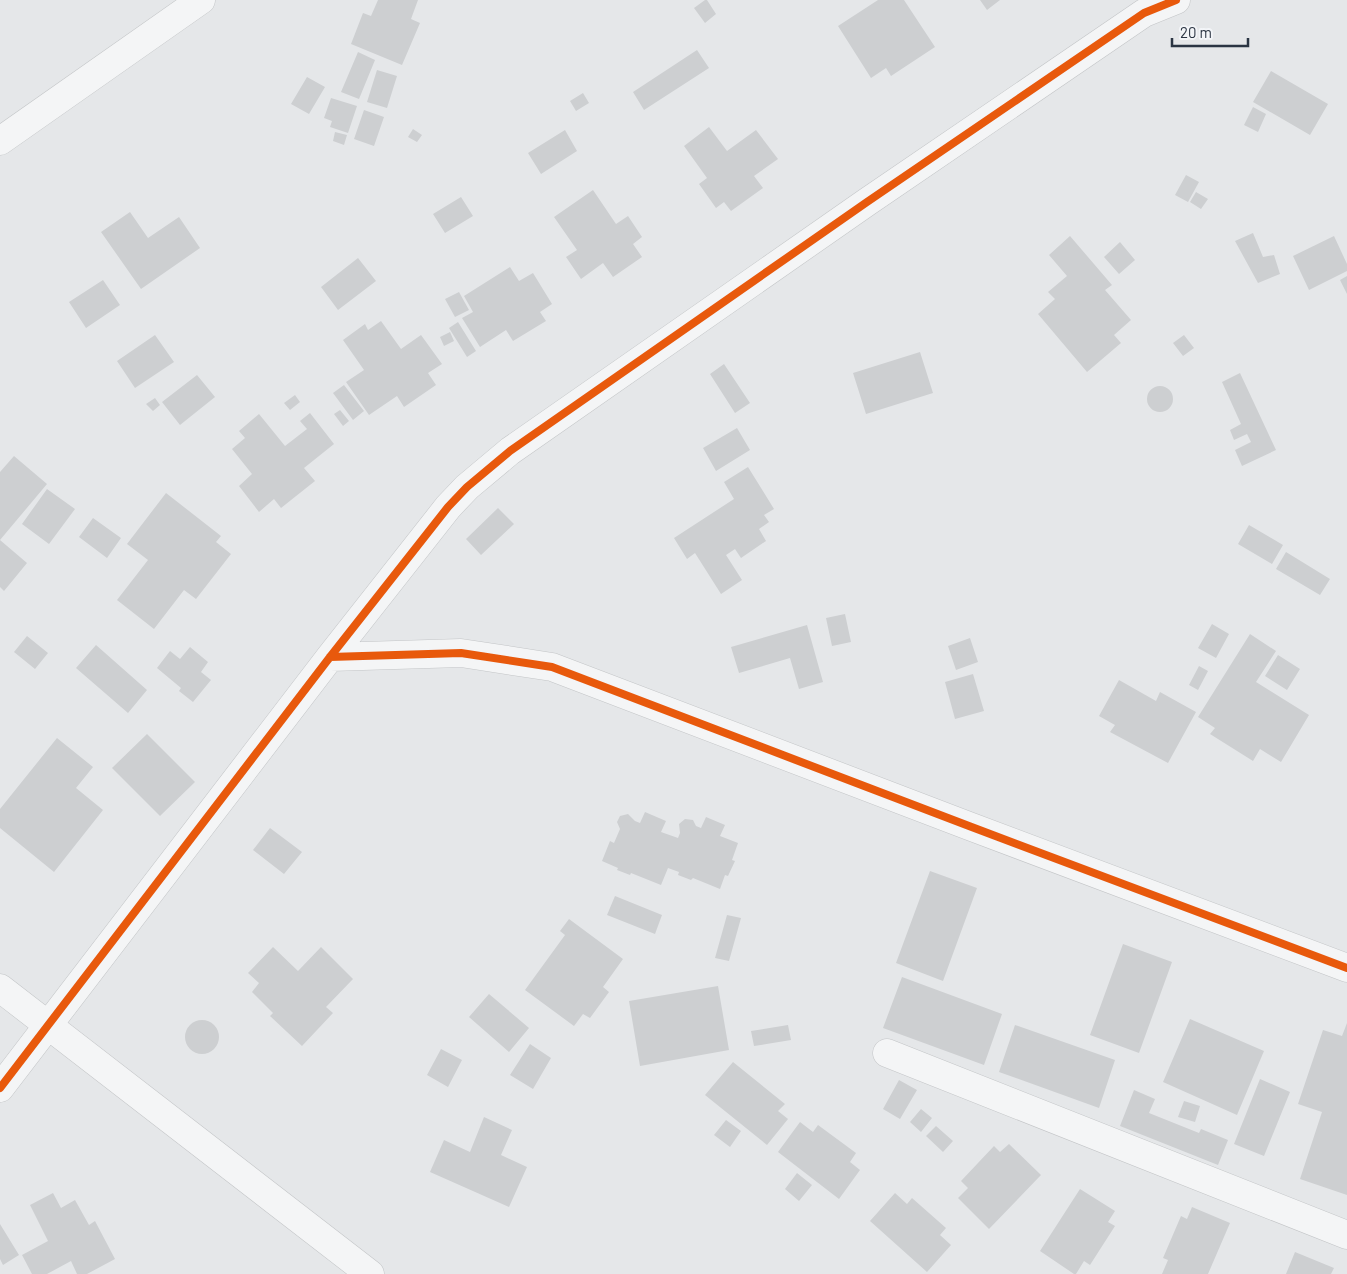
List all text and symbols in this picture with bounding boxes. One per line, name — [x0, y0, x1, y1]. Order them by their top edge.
scale bar — [1172, 15, 1248, 47]
text: 20 m — [1180, 23, 1212, 41]

